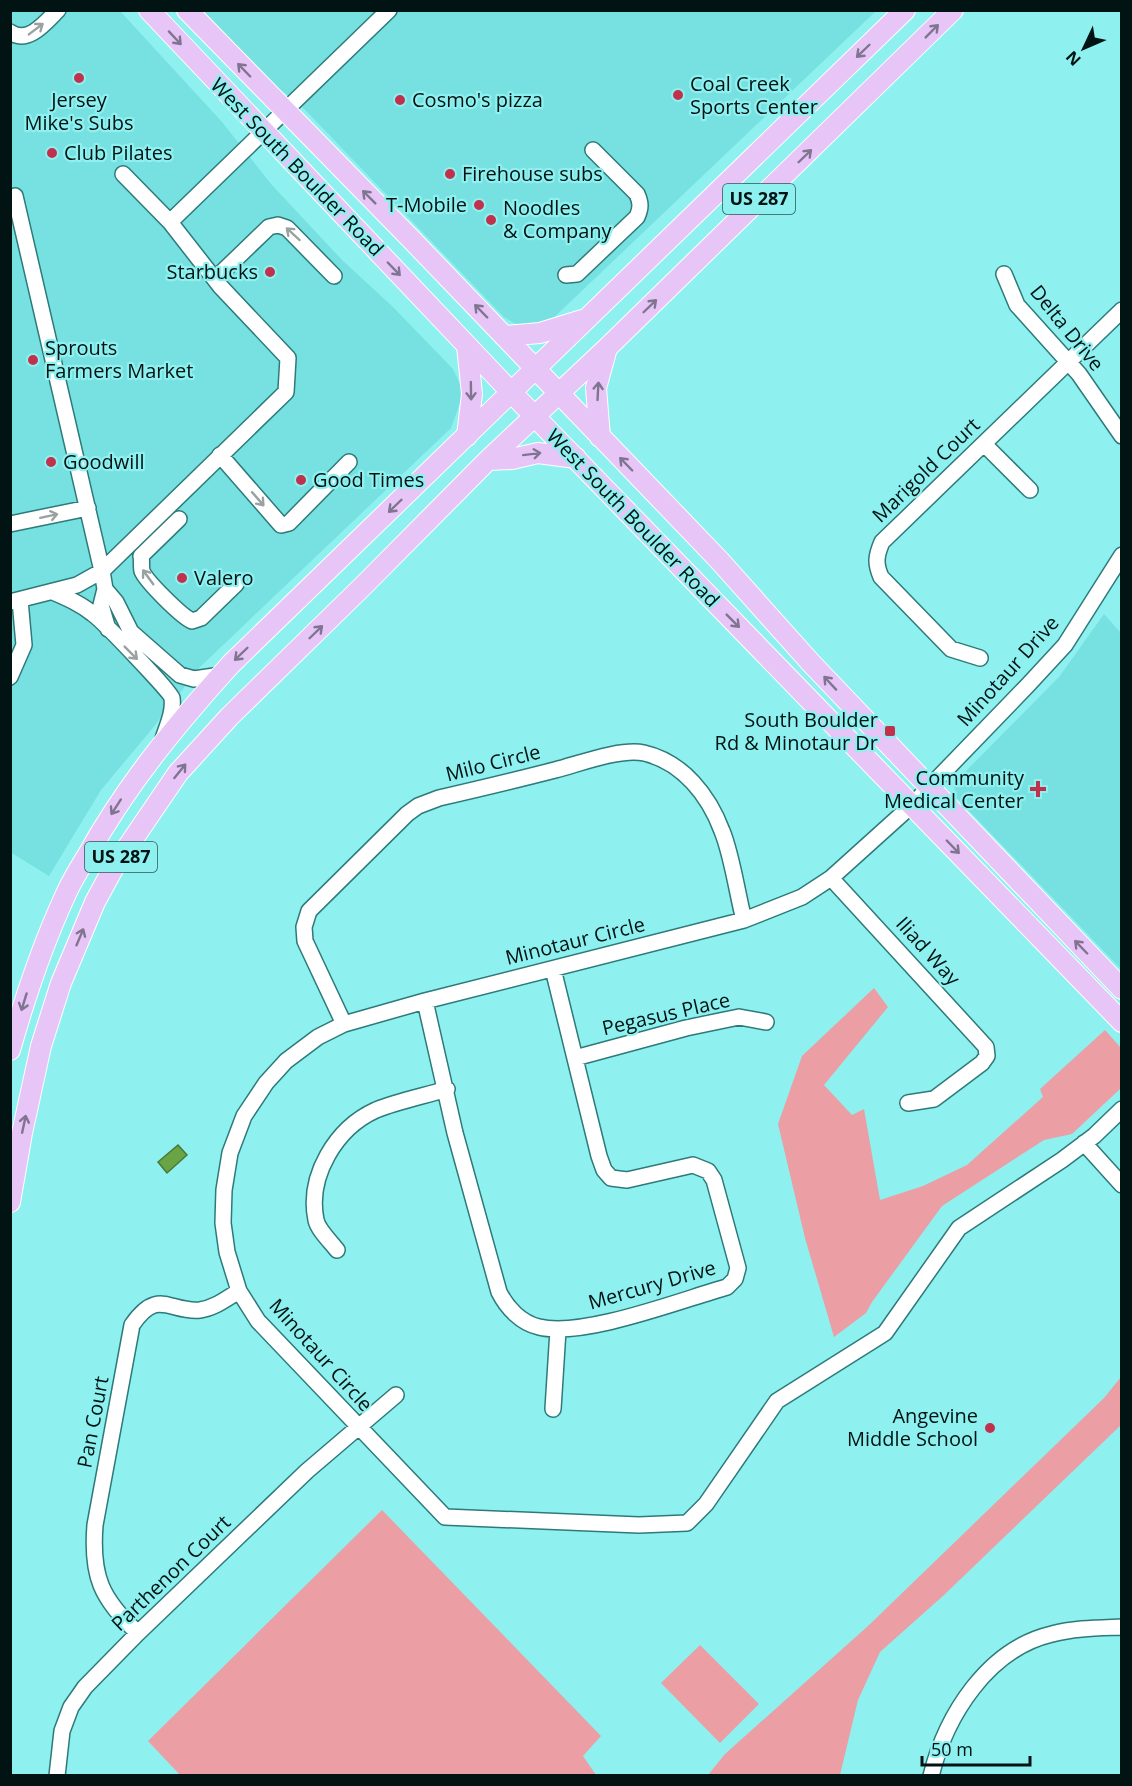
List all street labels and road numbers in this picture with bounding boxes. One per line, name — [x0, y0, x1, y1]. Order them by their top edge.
street label: West South Boulder Road — [205, 72, 390, 262]
road number: US 287 — [723, 184, 795, 214]
street label: Delta Drive — [1024, 279, 1110, 376]
street label: Marigold Court — [866, 411, 985, 528]
street label: West South Boulder Road — [541, 423, 726, 613]
street label: Minotaur Drive — [951, 610, 1065, 732]
street label: Milo Circle — [443, 738, 543, 787]
road number: US 287 — [85, 842, 157, 872]
street label: Minotaur Circle — [502, 910, 647, 971]
street label: Iliad Way — [890, 910, 967, 992]
street label: Pegasus Place — [599, 986, 733, 1041]
street label: Mercury Drive — [585, 1253, 719, 1316]
street label: Minotaur Circle — [264, 1293, 379, 1417]
street label: Pan Court — [70, 1374, 115, 1470]
street label: Parthenon Court — [105, 1509, 236, 1637]

